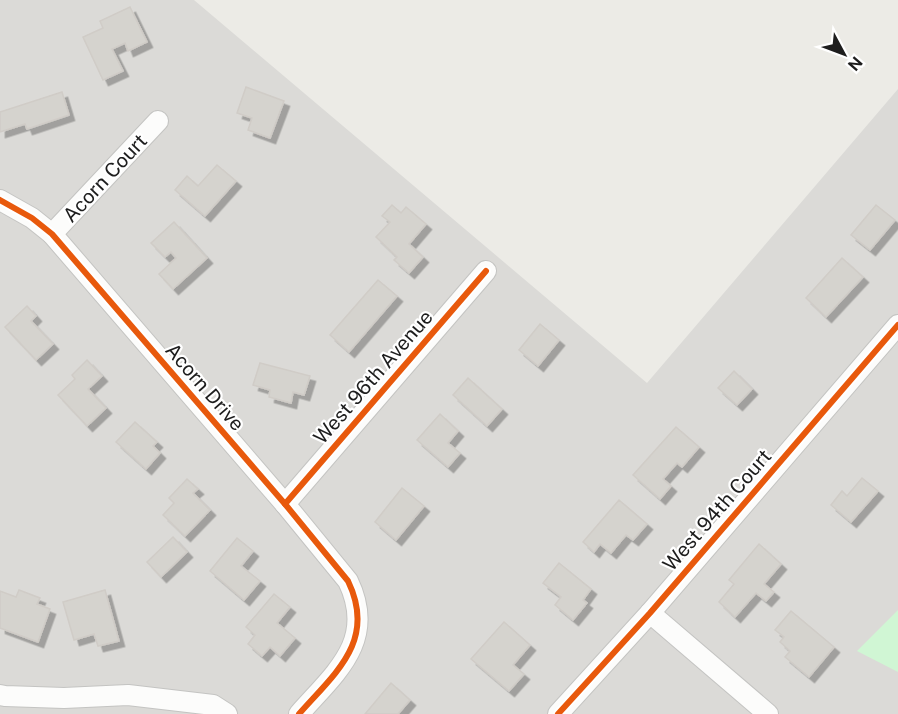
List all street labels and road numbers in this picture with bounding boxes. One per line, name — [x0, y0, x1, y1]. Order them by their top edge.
street label: Acorn Court — [58, 129, 152, 227]
street label: West 96th Avenue — [308, 305, 438, 449]
street label: Acorn Drive — [160, 338, 250, 436]
street label: West 94th Court — [658, 444, 776, 576]

